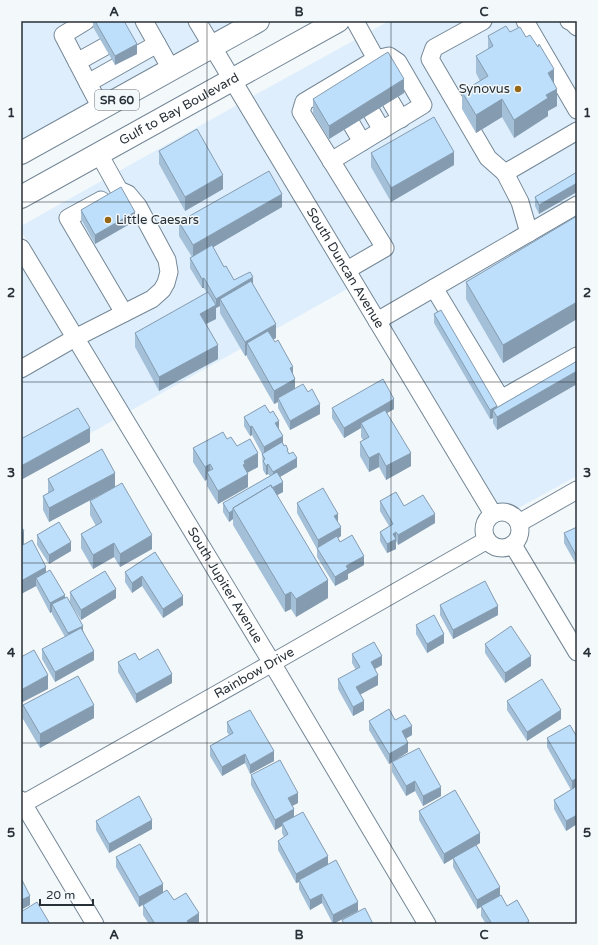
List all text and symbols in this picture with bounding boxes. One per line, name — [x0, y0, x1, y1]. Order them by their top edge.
text: A — [109, 4, 119, 20]
text: B — [294, 4, 304, 20]
text: C — [479, 4, 489, 20]
street label: Gulf to Bay Boulevard — [117, 69, 242, 149]
place label: Synovus — [459, 81, 510, 97]
marker: Synovus — [513, 84, 523, 94]
road number: SR 60 — [95, 90, 139, 110]
text: 1 — [7, 105, 15, 121]
text: 1 — [583, 105, 591, 121]
street label: South Duncan Avenue — [303, 205, 388, 331]
place label: Little Caesars — [116, 212, 199, 228]
marker: Little Caesars — [103, 215, 113, 225]
text: 2 — [7, 285, 15, 301]
text: 2 — [583, 285, 591, 301]
text: 3 — [7, 465, 15, 481]
text: 3 — [583, 465, 591, 481]
street label: South Jupiter Avenue — [184, 524, 266, 646]
street label: Rainbow Drive — [211, 644, 297, 702]
text: 4 — [7, 645, 16, 661]
text: 4 — [583, 645, 592, 661]
text: 5 — [7, 825, 15, 841]
text: 5 — [583, 825, 591, 841]
scale bar — [40, 881, 93, 907]
text: 20 m — [46, 888, 75, 902]
text: A — [109, 927, 119, 943]
text: B — [294, 927, 304, 943]
text: C — [479, 927, 489, 943]

